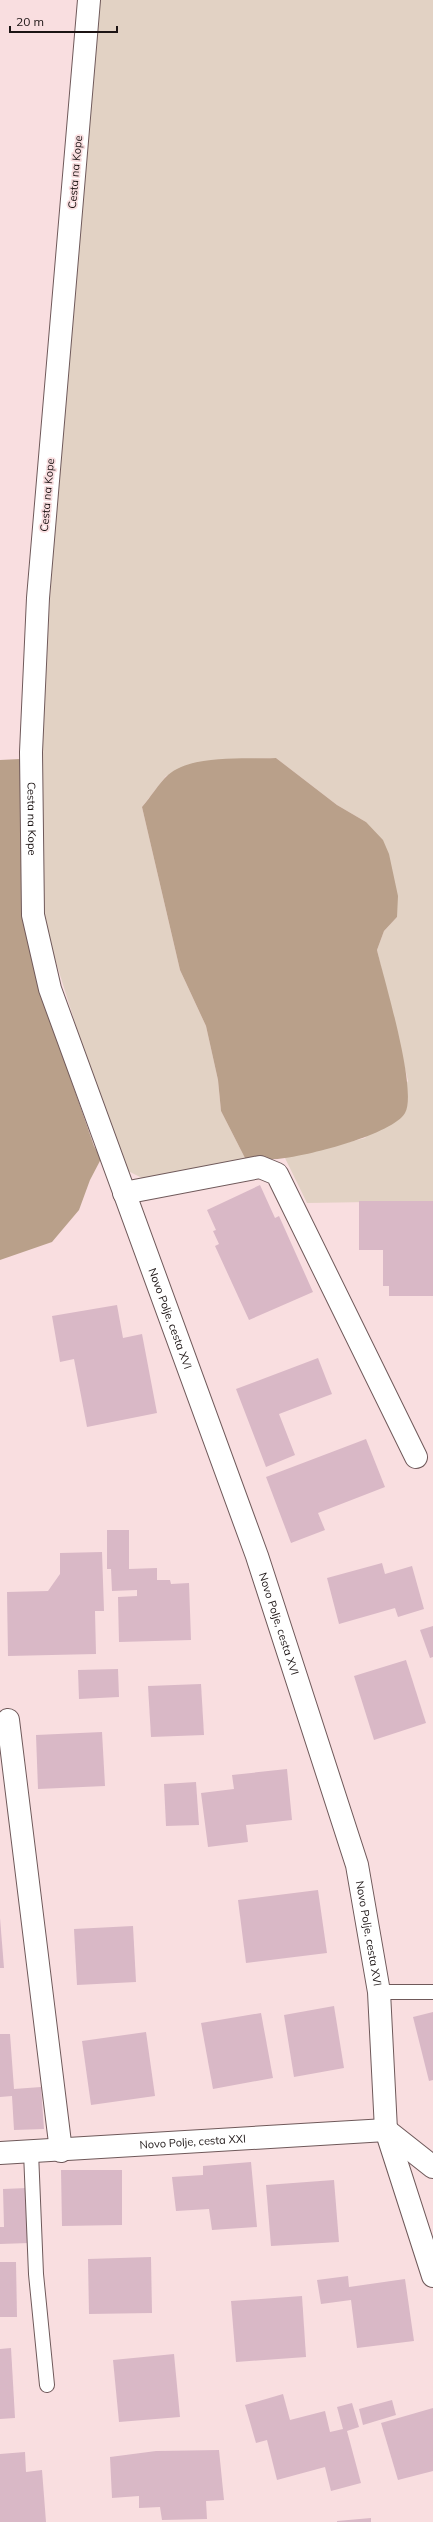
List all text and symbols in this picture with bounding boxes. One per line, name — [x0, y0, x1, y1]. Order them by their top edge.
scale bar — [10, 8, 117, 34]
text: 20 m — [16, 14, 44, 29]
street label: Cesta na Kope — [65, 135, 85, 209]
street label: Cesta na Kope — [37, 458, 57, 532]
street label: Cesta na Kope — [24, 782, 39, 856]
street label: Novo Polje, cesta XVI — [145, 1266, 195, 1371]
street label: Novo Polje, cesta XVI — [256, 1571, 302, 1677]
street label: Novo Polje, cesta XVI — [353, 1880, 385, 1987]
street label: Novo Polje, cesta XXI — [139, 2131, 246, 2152]

